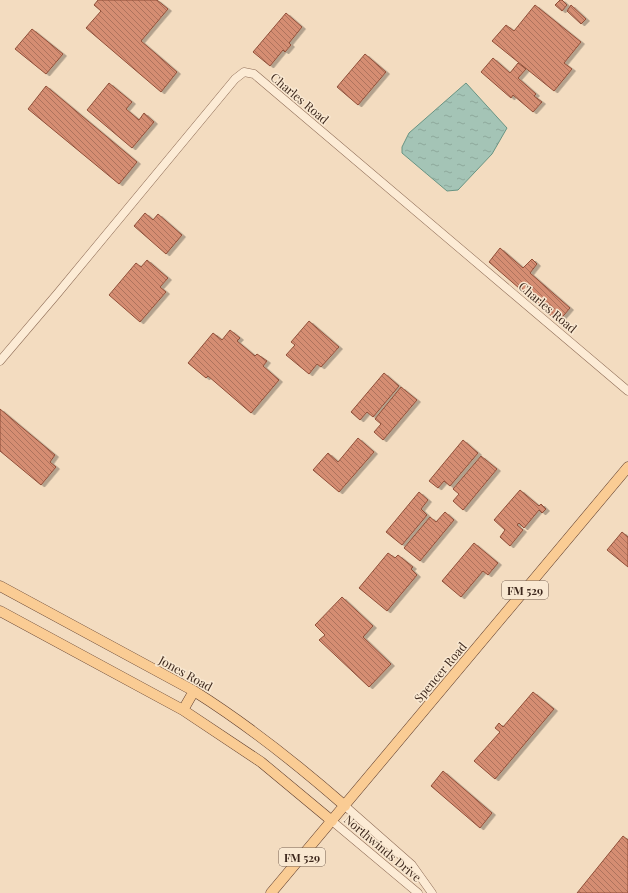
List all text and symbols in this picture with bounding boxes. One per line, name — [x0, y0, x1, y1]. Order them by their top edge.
street label: Charles Road — [267, 69, 333, 127]
street label: Charles Road — [515, 278, 581, 336]
road number: FM 529 — [502, 581, 548, 599]
street label: Spencer Road — [410, 639, 470, 705]
street label: Jones Road — [155, 651, 216, 694]
street label: Northwinds Drive — [341, 811, 425, 885]
road number: FM 529 — [279, 848, 325, 866]

